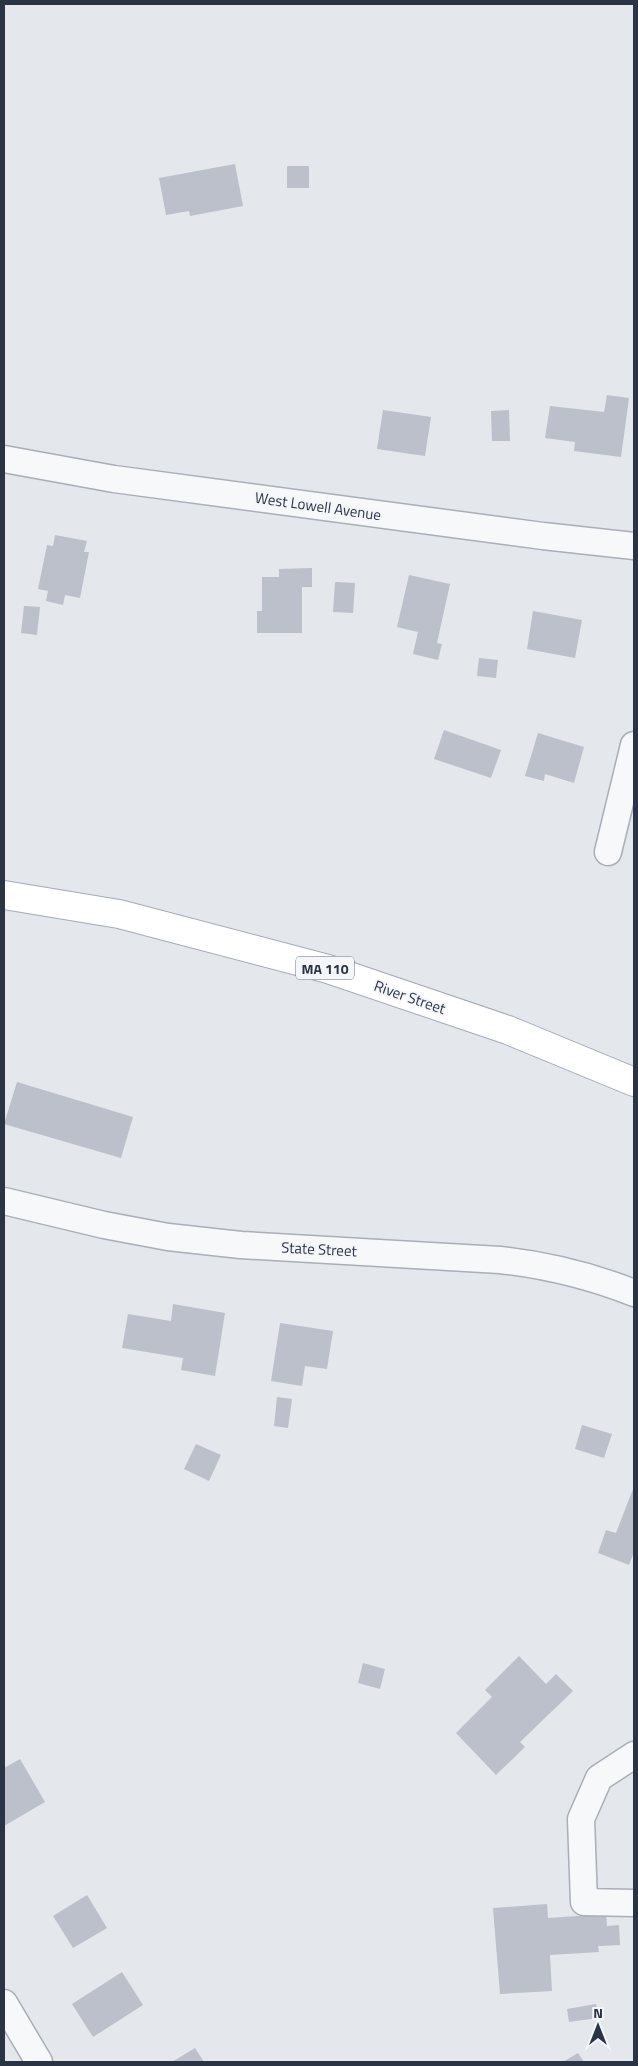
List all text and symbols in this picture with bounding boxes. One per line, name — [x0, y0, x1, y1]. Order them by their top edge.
street label: West Lowell Avenue — [253, 486, 383, 526]
road number: MA 110 — [296, 956, 354, 980]
street label: River Street — [371, 974, 450, 1020]
street label: State Street — [281, 1236, 358, 1263]
north arrow — [573, 2001, 623, 2051]
text: N — [593, 2002, 603, 2023]

